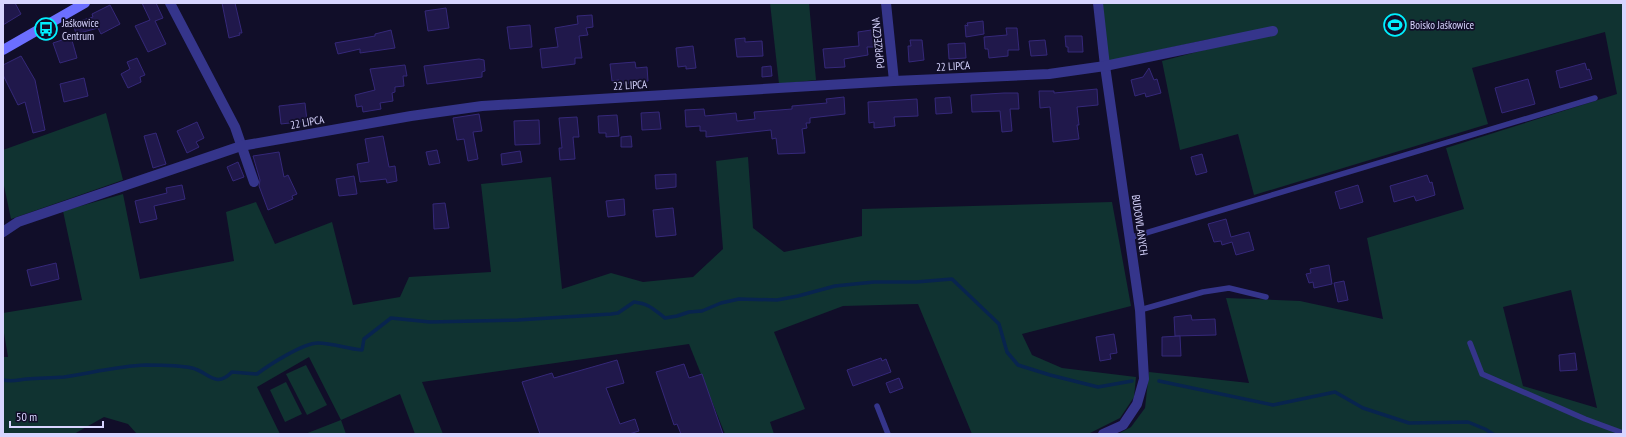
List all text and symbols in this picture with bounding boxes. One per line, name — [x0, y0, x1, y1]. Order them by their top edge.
sports icon: Boisko Jaśkowice — [1382, 12, 1408, 38]
bus stop icon: Jaśkowice Centrum — [33, 16, 59, 42]
place label: Jaśkowice Centrum — [61, 16, 99, 43]
street label: POPRZECZNA — [868, 16, 888, 69]
place label: Boisko Jaśkowice — [1410, 18, 1474, 32]
street label: 22 LIPCA — [936, 58, 971, 74]
street label: 22 LIPCA — [613, 77, 648, 93]
street label: 22 LIPCA — [289, 112, 326, 132]
street label: BUDOWLANYCH — [1129, 194, 1151, 256]
scale bar — [10, 403, 103, 429]
text: 50 m — [16, 409, 37, 424]

